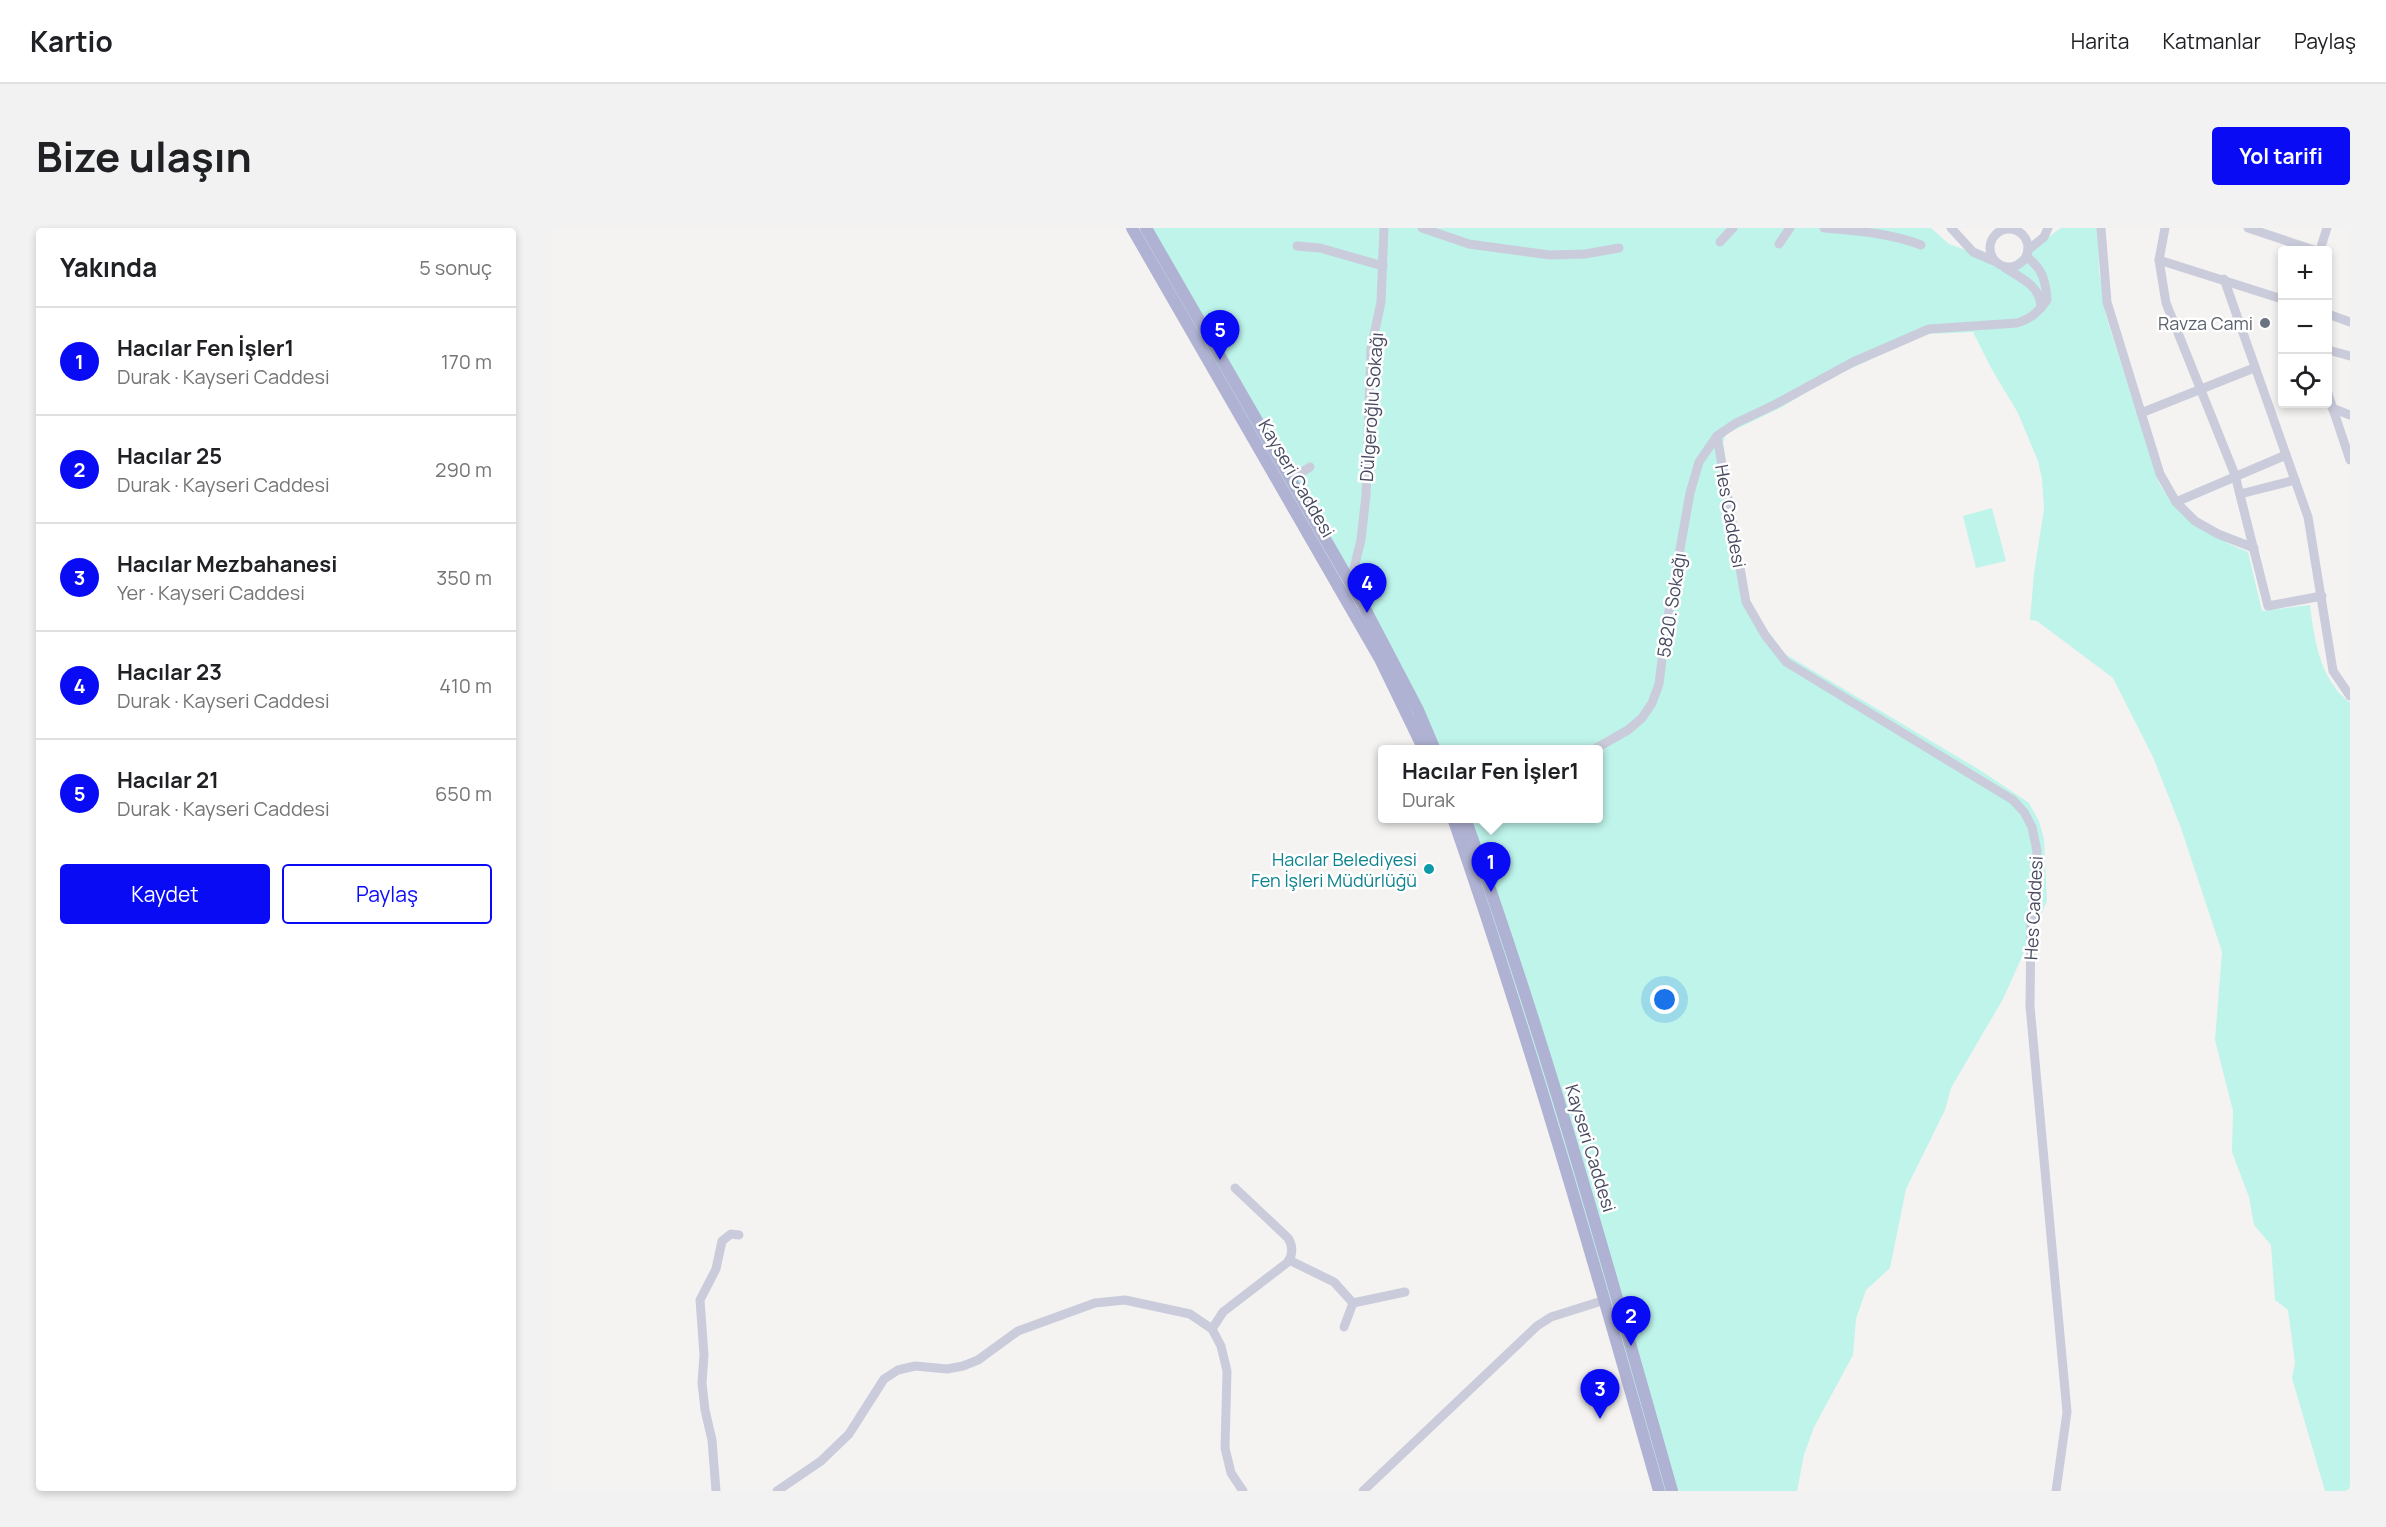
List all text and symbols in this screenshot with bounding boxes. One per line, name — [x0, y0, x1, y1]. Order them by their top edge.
text: Kartio — [30, 22, 113, 60]
text: Harita — [2071, 27, 2129, 55]
text: Katmanlar — [2162, 27, 2261, 55]
text: Paylaş — [2294, 27, 2356, 55]
text: Bize ulaşın — [36, 127, 252, 185]
button: Yol tarifi — [2212, 127, 2350, 185]
map controls — [2278, 246, 2332, 408]
button: + — [2278, 246, 2332, 300]
text: Yakında — [60, 249, 157, 285]
text: 5 sonuç — [419, 254, 492, 281]
button: − — [2278, 300, 2332, 354]
pin: 5 — [1200, 310, 1240, 360]
place label: Ravza Cami — [2158, 311, 2253, 335]
marker: Ravza Cami — [2258, 316, 2272, 330]
street label: Dülgeroğlu Sokağı — [1354, 331, 1388, 483]
text: Hacılar Fen İşler1 — [117, 333, 294, 363]
text: 1 — [75, 348, 84, 375]
text: 170 m — [441, 348, 492, 375]
button: locate — [2278, 354, 2332, 408]
text: Durak · Kayseri Caddesi — [117, 363, 330, 390]
street label: Kayseri Caddesi — [1254, 415, 1340, 541]
text: Hacılar 25 — [117, 441, 222, 471]
text: 2 — [74, 456, 85, 483]
text: 290 m — [435, 456, 492, 483]
street label: Hes Caddesi — [1710, 463, 1752, 569]
text: Durak · Kayseri Caddesi — [117, 471, 330, 498]
text: Hacılar Mezbahanesi — [117, 549, 337, 579]
street label: 5820. Sokağı — [1651, 551, 1691, 659]
text: 3 — [74, 564, 85, 591]
text: 350 m — [436, 564, 492, 591]
pin: 4 — [1348, 564, 1386, 613]
text: Yer · Kayseri Caddesi — [117, 579, 305, 606]
text: Hacılar 23 — [117, 657, 222, 687]
text: 4 — [73, 672, 86, 699]
text: 410 m — [439, 672, 492, 699]
text: Durak · Kayseri Caddesi — [117, 687, 330, 714]
popup — [1378, 745, 1603, 823]
text: Hacılar Fen İşler1 — [1402, 756, 1579, 786]
text: Hacılar 21 — [117, 765, 219, 795]
text: 5 — [74, 780, 85, 807]
text: 650 m — [435, 780, 492, 807]
text: Durak — [1402, 786, 1455, 813]
text: Durak · Kayseri Caddesi — [117, 795, 330, 822]
pin: 1 — [1472, 842, 1510, 892]
place label: Hacılar Belediyesi Fen İşleri Müdürlüğü — [1251, 847, 1417, 892]
street label: Hes Caddesi — [2018, 855, 2048, 961]
marker: Hacılar Belediyesi Fen İşleri Müdürlüğü — [1422, 862, 1436, 876]
button: Kaydet — [60, 864, 270, 924]
button: Paylaş — [282, 864, 492, 924]
your location — [1650, 985, 1679, 1014]
street label: Kayseri Caddesi — [1560, 1081, 1622, 1215]
pin: 2 — [1612, 1296, 1650, 1346]
pin: 3 — [1580, 1370, 1620, 1419]

